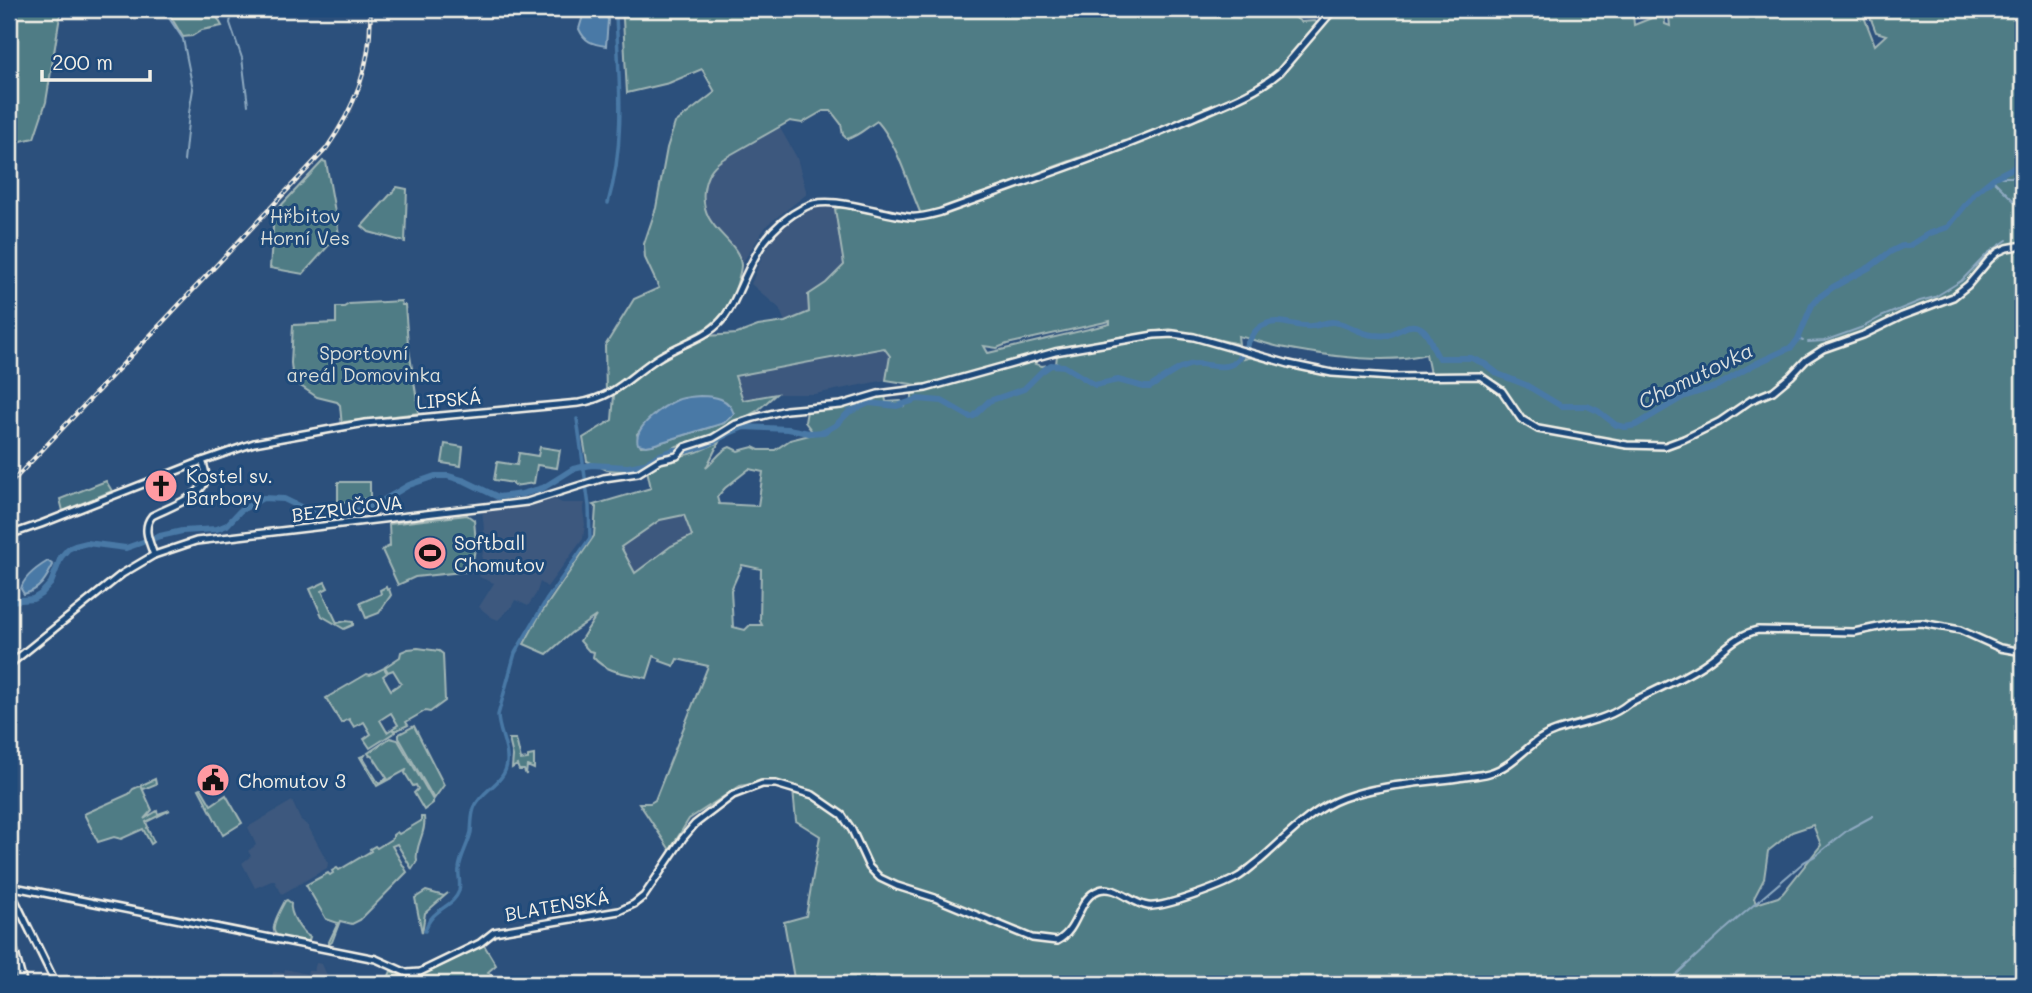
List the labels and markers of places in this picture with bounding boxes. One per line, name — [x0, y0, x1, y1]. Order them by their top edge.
place label: Kostel sv. Barbory — [186, 463, 273, 510]
church icon: Kostel sv. Barbory — [142, 467, 180, 505]
place label: Softball Chomutov — [454, 530, 545, 577]
sports icon: Softball Chomutov — [411, 534, 449, 572]
public building icon: Chomutov 3 — [194, 761, 232, 799]
place label: Chomutov 3 — [238, 768, 346, 793]

